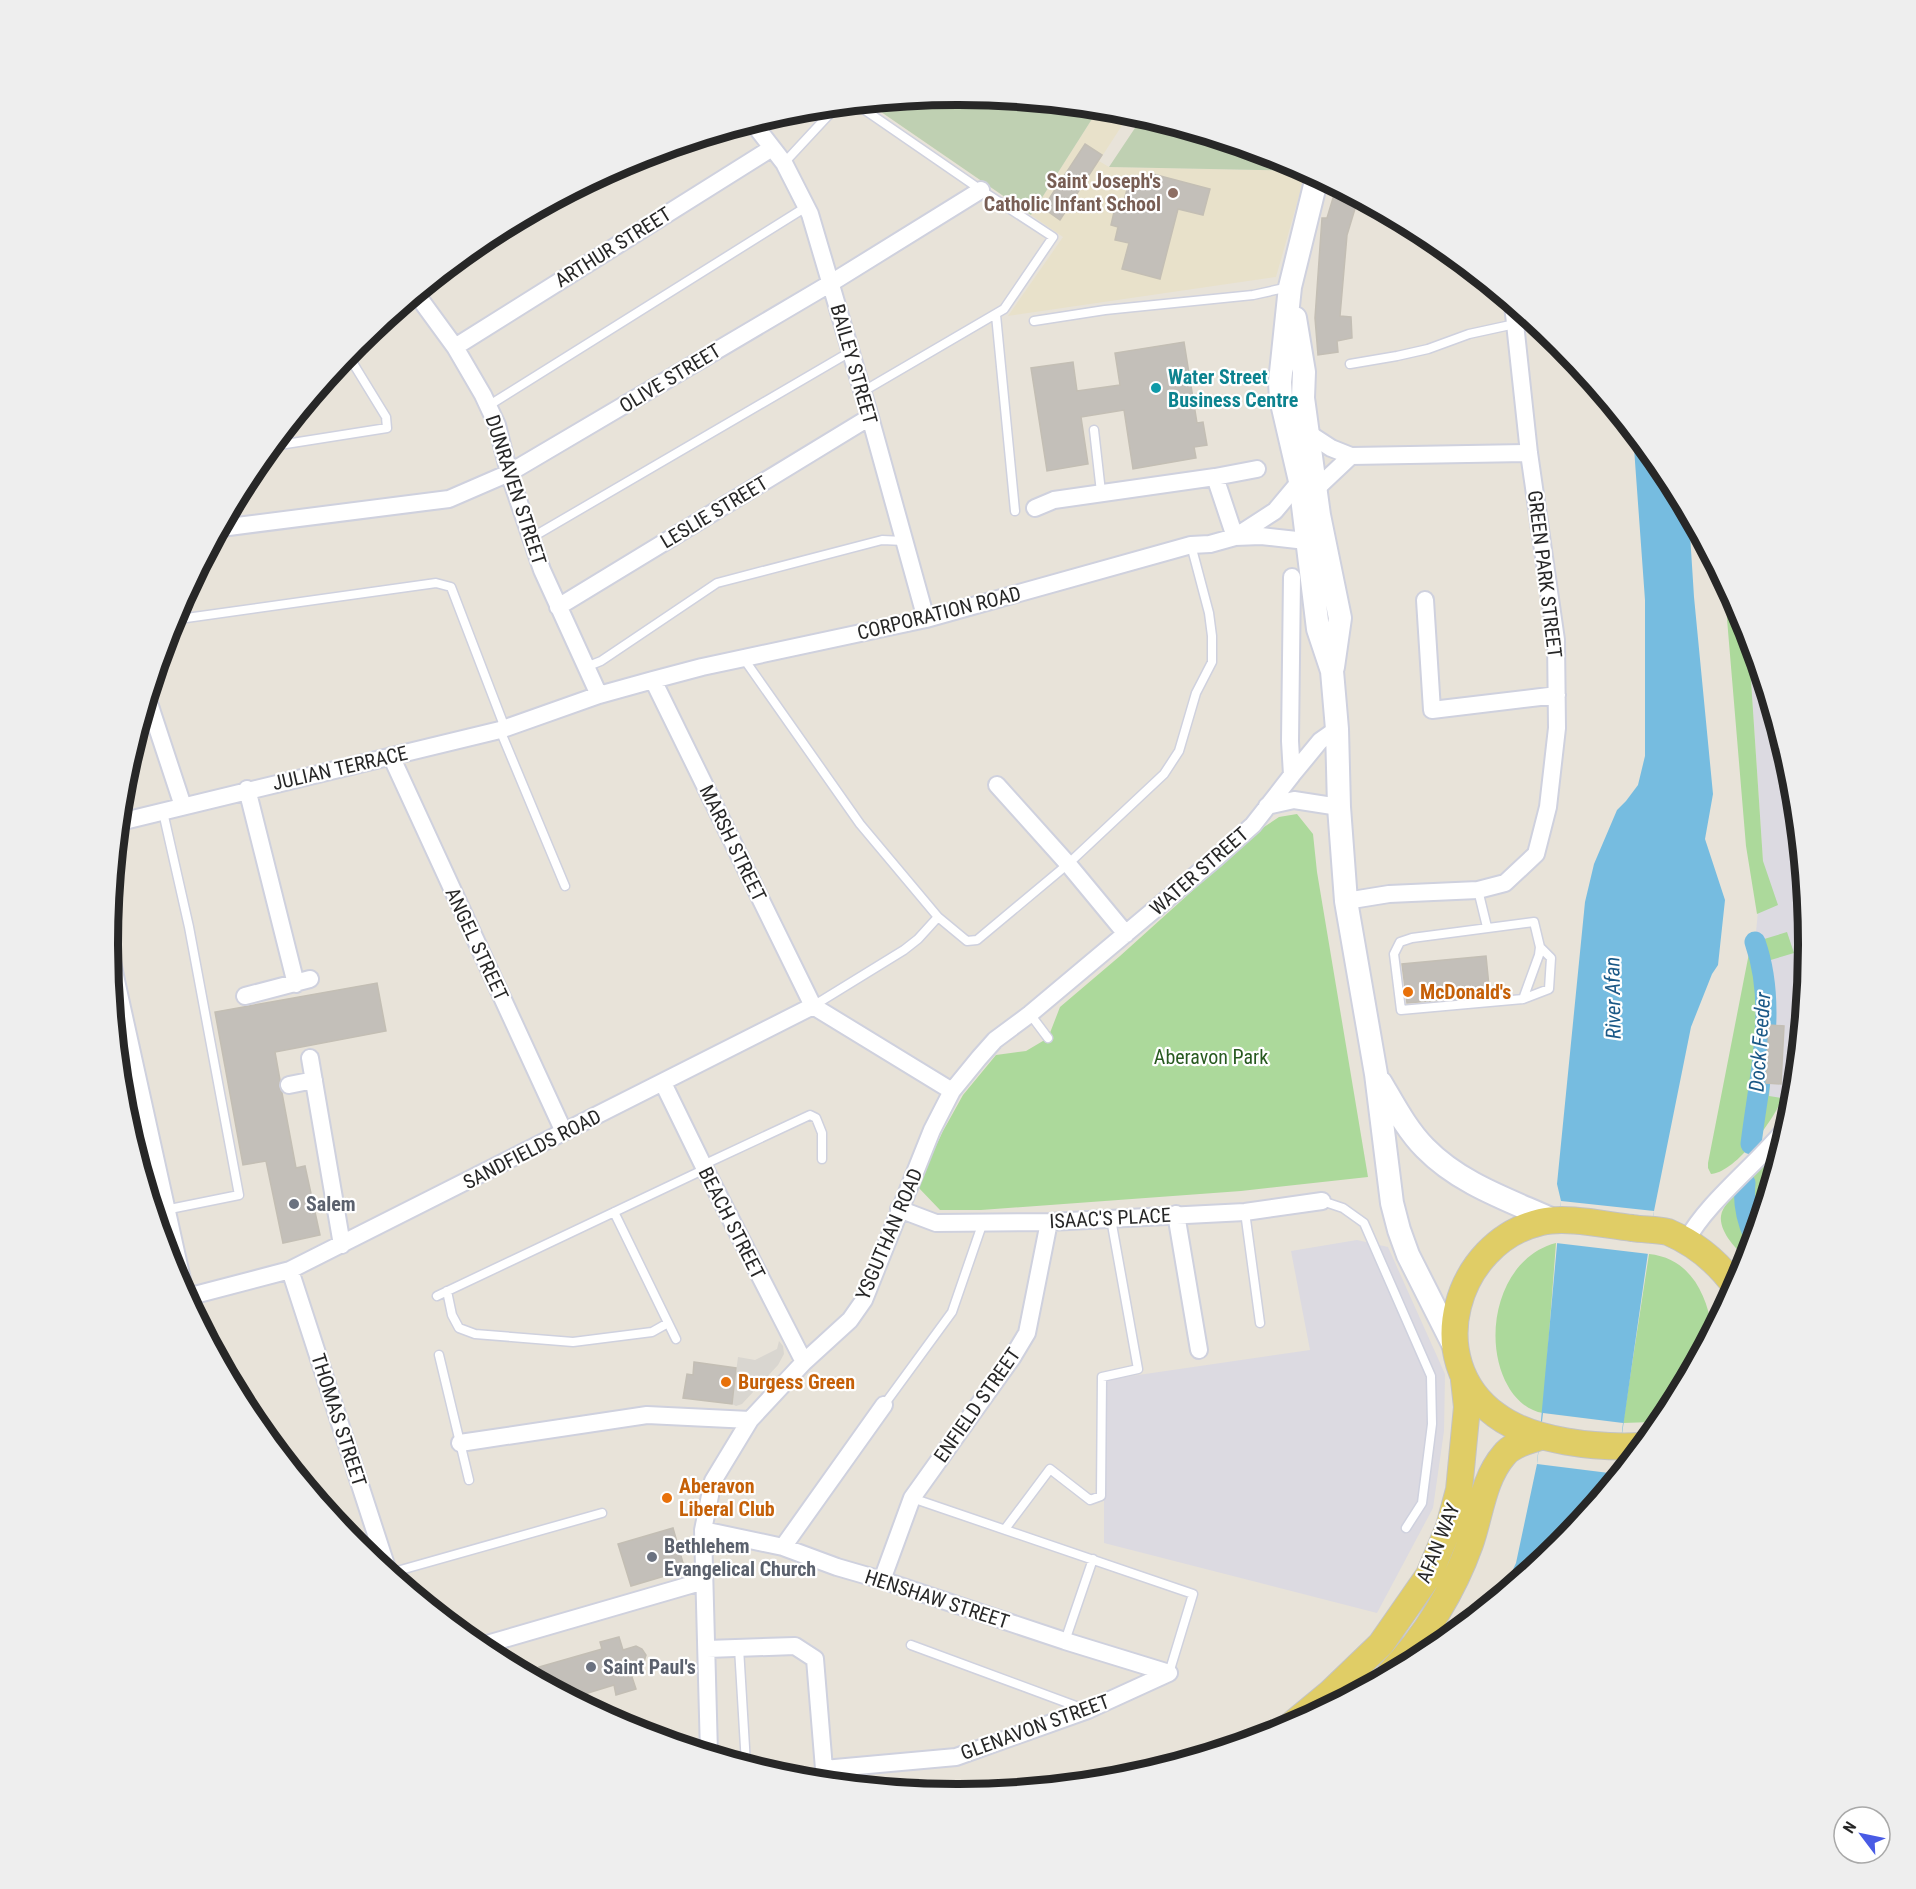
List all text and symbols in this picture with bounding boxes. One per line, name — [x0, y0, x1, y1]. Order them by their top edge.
place label: Saint Joseph's Catholic Infant School — [984, 169, 1161, 216]
marker: Saint Joseph's Catholic Infant School — [1166, 186, 1180, 200]
street label: ARTHUR STREET — [550, 202, 676, 292]
street label: BAILEY STREET — [825, 301, 883, 427]
street label: OLIVE STREET — [615, 338, 725, 418]
place label: Water Street Business Centre — [1168, 365, 1298, 412]
marker: Water Street Business Centre — [1149, 381, 1163, 395]
street label: DUNRAVEN STREET — [480, 412, 552, 568]
street label: LESLIE STREET — [656, 471, 772, 553]
street label: GREEN PARK STREET — [1523, 489, 1567, 659]
street label: CORPORATION ROAD — [855, 581, 1023, 645]
street label: JULIAN TERRACE — [270, 741, 410, 795]
street label: MARSH STREET — [694, 781, 772, 905]
street label: WATER STREET — [1145, 822, 1253, 920]
street label: ANGEL STREET — [440, 884, 514, 1004]
water label: River Afan — [1600, 957, 1626, 1039]
place label: McDonald's — [1420, 980, 1511, 1004]
marker: McDonald's — [1401, 985, 1415, 999]
water label: Dock Feeder — [1745, 991, 1776, 1093]
park label: Aberavon Park — [1154, 1045, 1268, 1069]
street label: SANDFIELDS ROAD — [459, 1104, 605, 1194]
street label: BEACH STREET — [694, 1163, 770, 1283]
street label: YSGUTHAN ROAD — [850, 1165, 928, 1303]
place label: Salem — [306, 1192, 356, 1216]
marker: Salem — [287, 1197, 301, 1211]
street label: ISAAC'S PLACE — [1049, 1203, 1171, 1233]
street label: ENFIELD STREET — [929, 1343, 1025, 1467]
street label: THOMAS STREET — [306, 1350, 372, 1490]
place label: Burgess Green — [738, 1370, 855, 1394]
marker: Burgess Green — [719, 1375, 733, 1389]
place label: Aberavon Liberal Club — [679, 1474, 775, 1521]
marker: Aberavon Liberal Club — [660, 1491, 674, 1505]
street label: AFAN WAY — [1411, 1499, 1465, 1586]
place label: Bethlehem Evangelical Church — [664, 1534, 816, 1581]
marker: Bethlehem Evangelical Church — [645, 1550, 659, 1564]
street label: HENSHAW STREET — [862, 1564, 1012, 1634]
place label: Saint Paul's — [603, 1655, 696, 1679]
marker: Saint Paul's — [584, 1660, 598, 1674]
street label: GLENAVON STREET — [957, 1689, 1113, 1765]
north arrow — [1832, 1805, 1892, 1865]
text: N — [1839, 1818, 1860, 1837]

